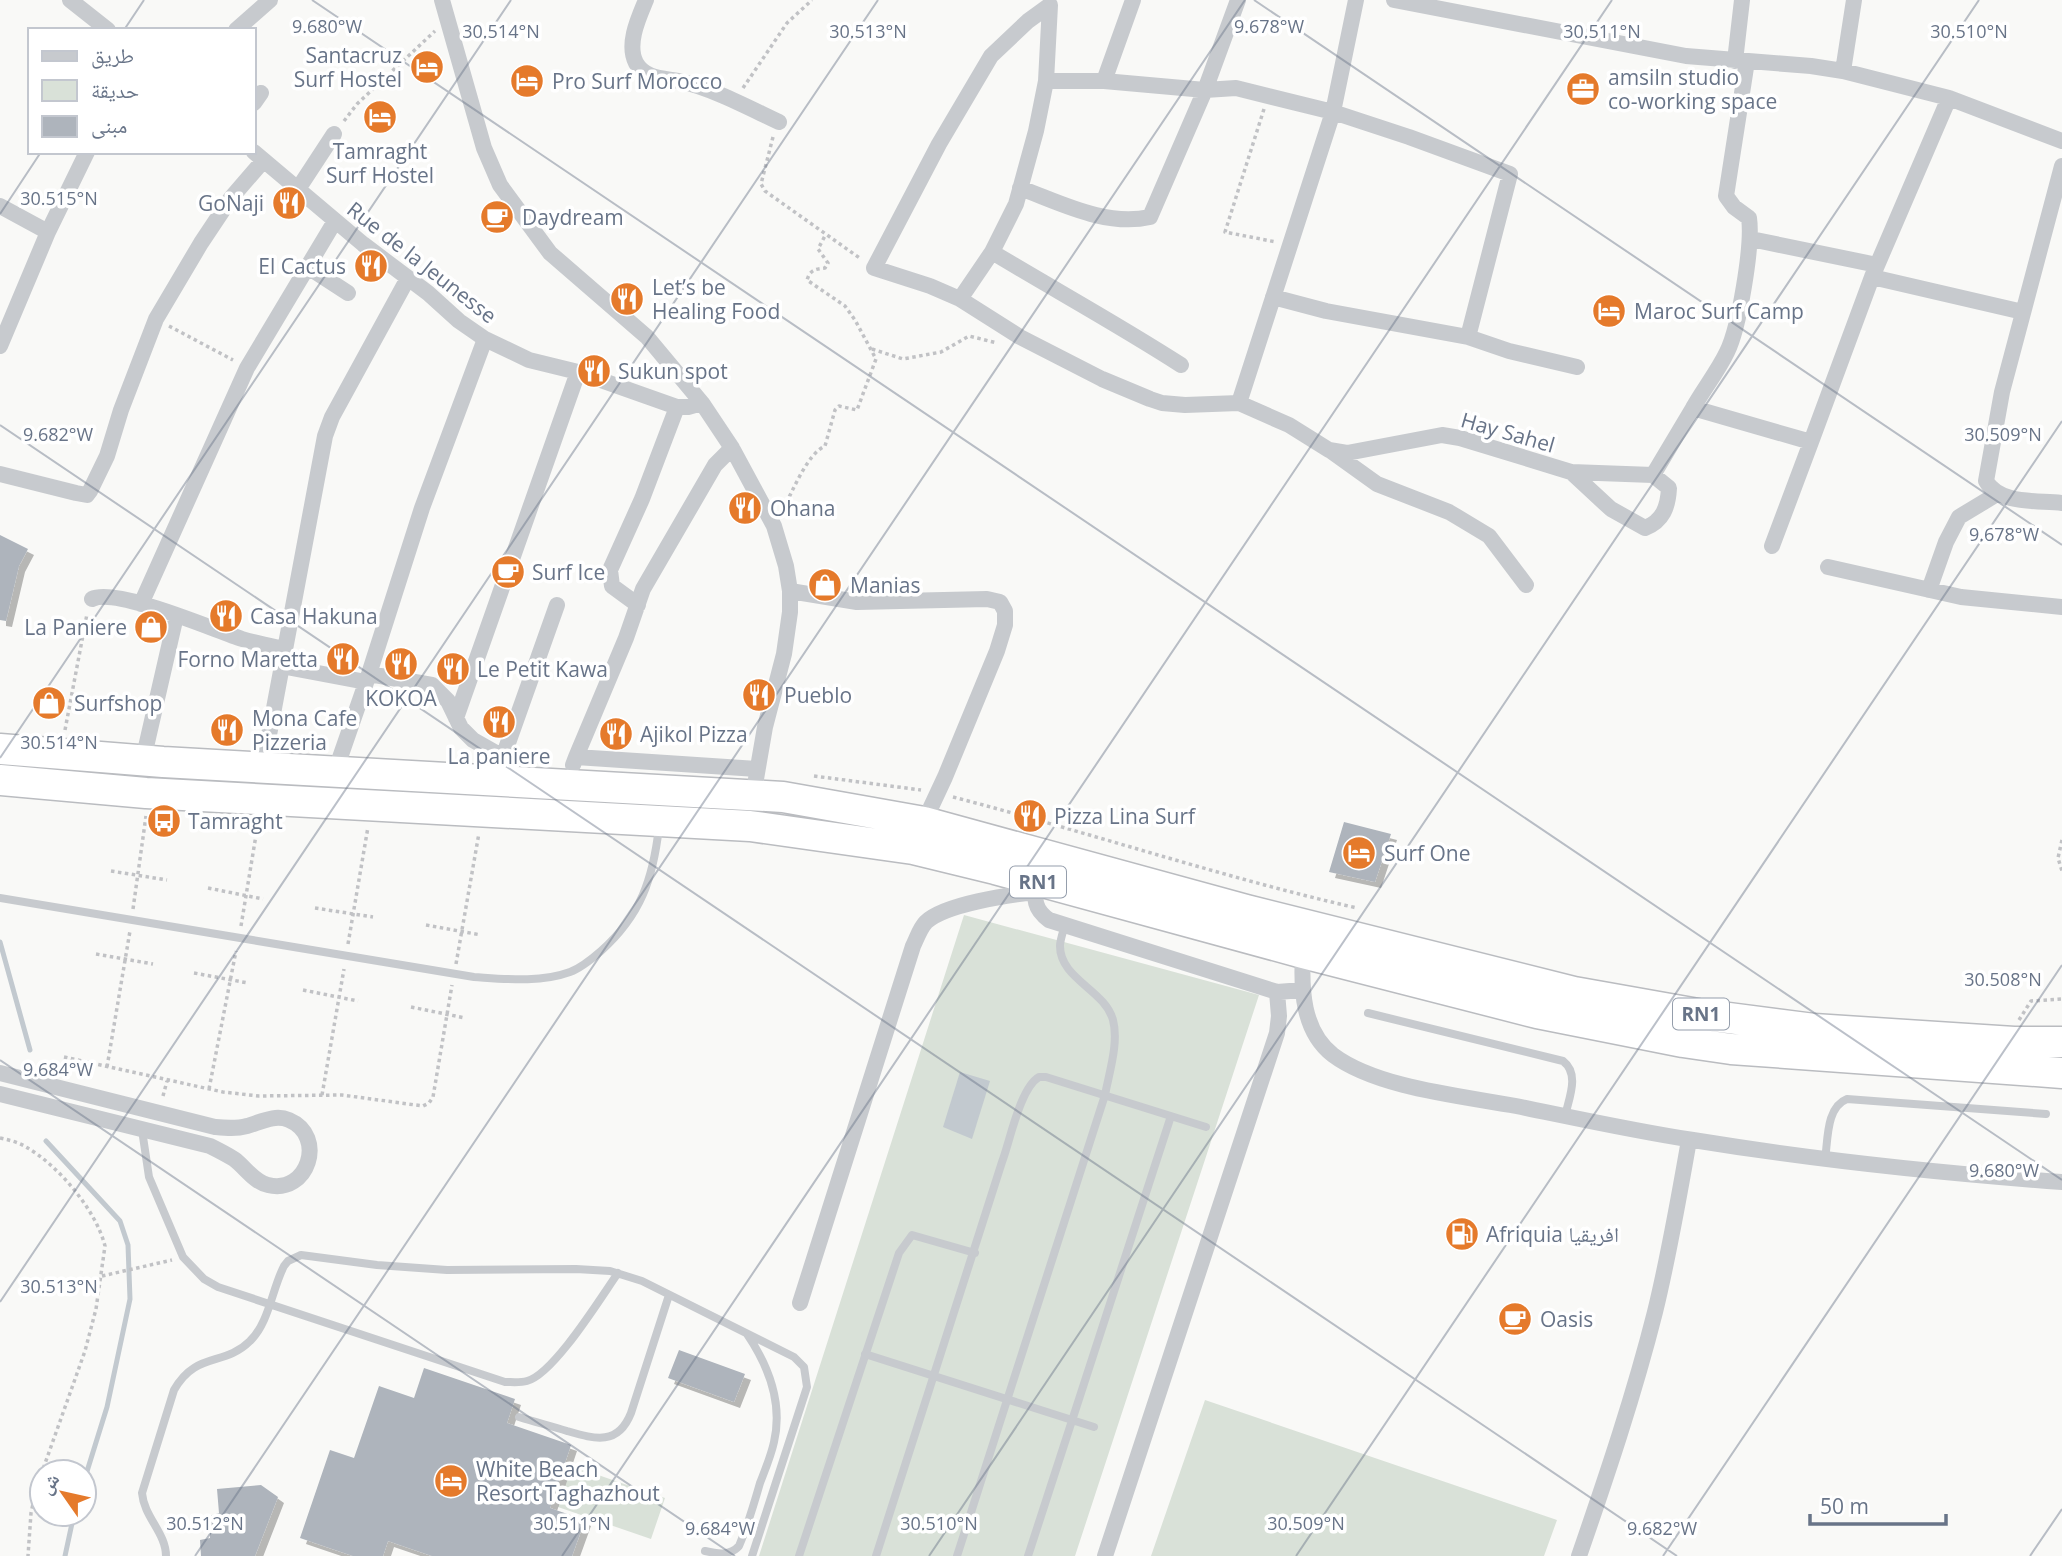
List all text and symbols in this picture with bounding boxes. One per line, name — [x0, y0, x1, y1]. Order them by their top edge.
text: 9.680°W — [292, 14, 362, 38]
text: 9.678°W — [1234, 14, 1304, 38]
text: 30.514°N — [462, 19, 540, 43]
text: 30.513°N — [829, 19, 907, 43]
text: 30.511°N — [1563, 19, 1641, 43]
text: 30.510°N — [1930, 19, 2008, 43]
legend — [28, 28, 256, 154]
text: طريق — [91, 41, 134, 69]
place label: Santacruz Surf Hostel — [294, 41, 402, 93]
hotel icon: Santacruz Surf Hostel — [408, 48, 446, 86]
hotel icon: Pro Surf Morocco — [508, 62, 546, 100]
place label: amsiln studio co-working space — [1608, 63, 1777, 115]
place label: Pro Surf Morocco — [552, 67, 722, 95]
office icon: amsiln studio co-working space — [1564, 70, 1602, 108]
text: حديقة — [91, 76, 139, 104]
hotel icon: Tamraght Surf Hostel — [361, 98, 399, 136]
text: مبنى — [91, 111, 127, 139]
place label: Tamraght Surf Hostel — [326, 137, 434, 189]
restaurant icon: GoNaji — [270, 184, 308, 222]
text: 30.515°N — [20, 186, 98, 210]
place label: GoNaji — [198, 189, 264, 217]
street label: Rue de la Jeunesse — [342, 195, 502, 329]
cafe icon: Daydream — [478, 198, 516, 236]
place label: Daydream — [522, 203, 624, 231]
restaurant icon: El Cactus — [352, 247, 390, 285]
place label: El Cactus — [258, 252, 346, 280]
place label: Let’s be Healing Food — [652, 273, 780, 325]
restaurant icon: Let’s be Healing Food — [608, 280, 646, 318]
hotel icon: Maroc Surf Camp — [1590, 292, 1628, 330]
place label: Maroc Surf Camp — [1634, 297, 1804, 325]
restaurant icon: Sukun spot — [575, 352, 613, 390]
place label: Sukun spot — [618, 357, 728, 385]
street label: Hay Sahel — [1458, 405, 1558, 459]
text: 9.682°W — [23, 422, 93, 446]
text: 30.509°N — [1964, 422, 2042, 446]
restaurant icon: Ohana — [726, 489, 764, 527]
place label: Ohana — [770, 494, 835, 522]
text: 9.678°W — [1969, 522, 2039, 546]
cafe icon: Surf Ice — [489, 553, 527, 591]
place label: Surf Ice — [532, 558, 605, 586]
shop icon: Manias — [806, 566, 844, 604]
place label: Manias — [850, 571, 920, 599]
restaurant icon: Casa Hakuna — [207, 597, 245, 635]
place label: Casa Hakuna — [250, 602, 378, 630]
shop icon: La Paniere — [132, 608, 170, 646]
place label: La Paniere — [24, 613, 127, 641]
restaurant icon: Forno Maretta — [324, 640, 362, 678]
place label: Forno Maretta — [177, 645, 318, 673]
restaurant icon: KOKOA — [382, 645, 420, 683]
restaurant icon: Le Petit Kawa — [434, 650, 472, 688]
place label: Le Petit Kawa — [477, 655, 608, 683]
restaurant icon: Pueblo — [740, 676, 778, 714]
place label: Pueblo — [784, 681, 852, 709]
shop icon: Surfshop — [30, 684, 68, 722]
place label: KOKOA — [365, 684, 438, 712]
place label: Surfshop — [74, 689, 162, 717]
restaurant icon: La paniere — [480, 703, 518, 741]
place label: Mona Cafe Pizzeria — [252, 704, 357, 756]
restaurant icon: Mona Cafe Pizzeria — [208, 711, 246, 749]
restaurant icon: Ajikol Pizza — [597, 715, 635, 753]
place label: Ajikol Pizza — [640, 720, 748, 748]
text: 30.514°N — [20, 730, 98, 754]
place label: La paniere — [448, 742, 550, 770]
restaurant icon: Pizza Lina Surf — [1011, 797, 1049, 835]
bus stop icon: Tamraght — [145, 802, 183, 840]
place label: Pizza Lina Surf — [1054, 802, 1197, 830]
place label: Tamraght — [188, 807, 283, 835]
hotel icon: Surf One — [1340, 834, 1378, 872]
place label: Surf One — [1384, 839, 1471, 867]
road number: RN1 — [1010, 866, 1066, 898]
text: 30.508°N — [1964, 967, 2042, 991]
road number: RN1 — [1673, 998, 1729, 1030]
text: 9.684°W — [23, 1057, 93, 1081]
text: 9.680°W — [1969, 1158, 2039, 1182]
fuel station icon: Afriquia افريقيا — [1443, 1215, 1481, 1253]
place label: Afriquia افريقيا — [1486, 1220, 1619, 1248]
text: 30.513°N — [20, 1274, 98, 1298]
cafe icon: Oasis — [1496, 1300, 1534, 1338]
place label: Oasis — [1540, 1305, 1593, 1333]
place label: White Beach Resort Taghazhout — [476, 1455, 660, 1507]
north arrow — [28, 1458, 98, 1528]
hotel icon: White Beach Resort Taghazhout — [432, 1462, 470, 1500]
text: ش — [32, 1468, 65, 1499]
scale bar — [1810, 1482, 1946, 1526]
text: 50 m — [1820, 1492, 1869, 1520]
text: 30.512°N — [166, 1511, 244, 1535]
text: 30.511°N — [533, 1511, 611, 1535]
text: 30.510°N — [900, 1511, 978, 1535]
text: 30.509°N — [1267, 1511, 1345, 1535]
text: 9.684°W — [685, 1516, 755, 1540]
text: 9.682°W — [1627, 1516, 1697, 1540]

